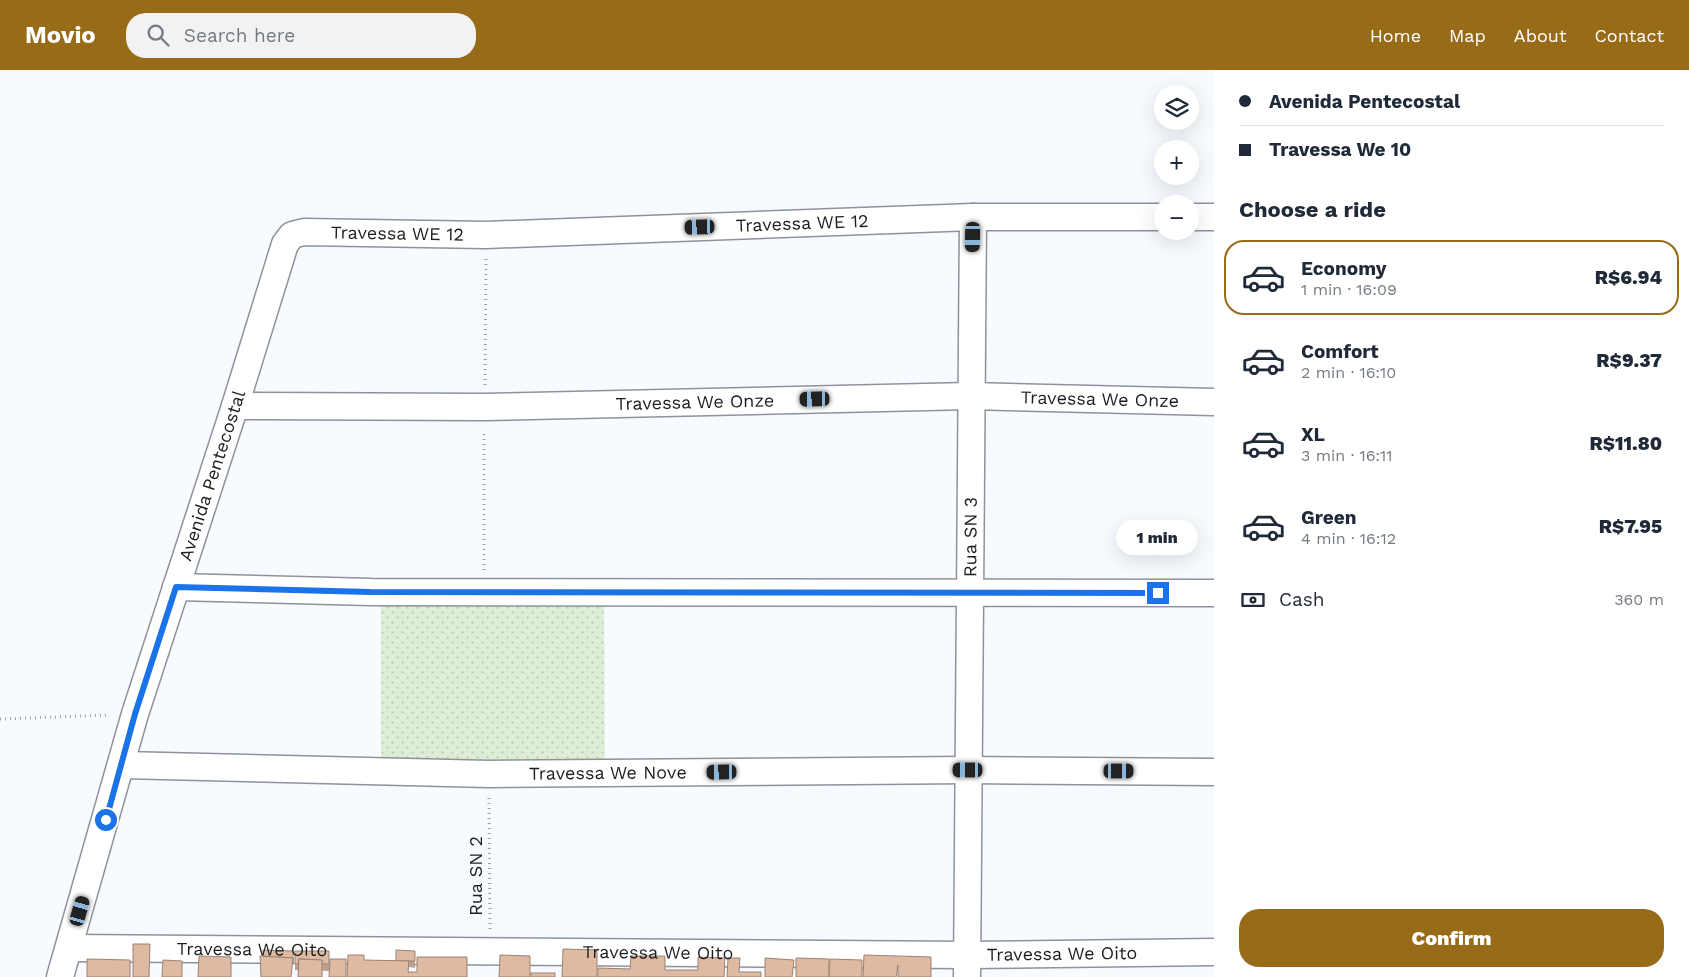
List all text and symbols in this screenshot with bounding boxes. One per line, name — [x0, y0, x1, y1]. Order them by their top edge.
search box — [126, 13, 476, 58]
text: Movio — [25, 21, 96, 49]
icon: search — [144, 21, 172, 49]
text: Search here — [184, 24, 295, 47]
text: Home — [1370, 25, 1421, 46]
text: Map — [1449, 25, 1486, 46]
text: About — [1514, 25, 1566, 46]
text: Contact — [1594, 25, 1664, 46]
map controls — [1154, 85, 1199, 240]
button: layers — [1154, 85, 1199, 130]
text: Avenida Pentecostal — [1269, 90, 1460, 113]
text: Travessa We 10 — [1269, 138, 1411, 161]
button: + — [1154, 140, 1199, 185]
button: − — [1154, 195, 1199, 240]
text: Choose a ride — [1239, 197, 1386, 222]
street label: Travessa WE 12 — [735, 210, 869, 236]
car — [684, 219, 715, 235]
street label: Travessa WE 12 — [331, 221, 464, 245]
car — [965, 222, 980, 252]
icon: car — [1241, 255, 1286, 300]
text: Economy — [1301, 257, 1386, 280]
text: R$6.94 — [1595, 266, 1662, 289]
text: 1 min · 16:09 — [1301, 280, 1397, 299]
icon: car — [1241, 338, 1286, 383]
text: Comfort — [1301, 340, 1379, 363]
text: R$9.37 — [1596, 349, 1662, 372]
text: 2 min · 16:10 — [1301, 363, 1396, 382]
street label: Travessa We Onze — [1020, 386, 1179, 411]
street label: Avenida Pentecostal — [174, 387, 249, 564]
street label: Travessa We Onze — [615, 389, 774, 414]
car — [799, 391, 830, 407]
icon: car — [1241, 421, 1286, 466]
text: XL — [1301, 423, 1325, 446]
text: R$11.80 — [1589, 432, 1662, 455]
text: 3 min · 16:11 — [1301, 446, 1393, 465]
street label: Rua SN 3 — [959, 497, 981, 577]
icon: car — [1241, 504, 1286, 549]
text: Green — [1301, 506, 1357, 529]
text: R$7.95 — [1599, 515, 1662, 538]
callout: 1 min — [1117, 520, 1199, 556]
text: 1 min — [1136, 528, 1178, 547]
text: 4 min · 16:12 — [1301, 529, 1396, 548]
route end — [1147, 582, 1169, 604]
icon: cash — [1239, 586, 1267, 614]
text: Cash — [1279, 588, 1325, 611]
text: 360 m — [1614, 590, 1664, 609]
street label: Travessa We Nove — [529, 761, 687, 784]
car — [953, 763, 983, 778]
car — [706, 764, 737, 780]
car — [1104, 764, 1134, 779]
route start — [95, 809, 117, 831]
street label: Rua SN 2 — [465, 836, 486, 916]
car — [68, 895, 91, 927]
button: Confirm — [1239, 909, 1664, 967]
street label: Travessa We Oito — [177, 938, 327, 960]
street label: Travessa We Oito — [583, 941, 733, 963]
street label: Travessa We Oito — [987, 942, 1137, 965]

